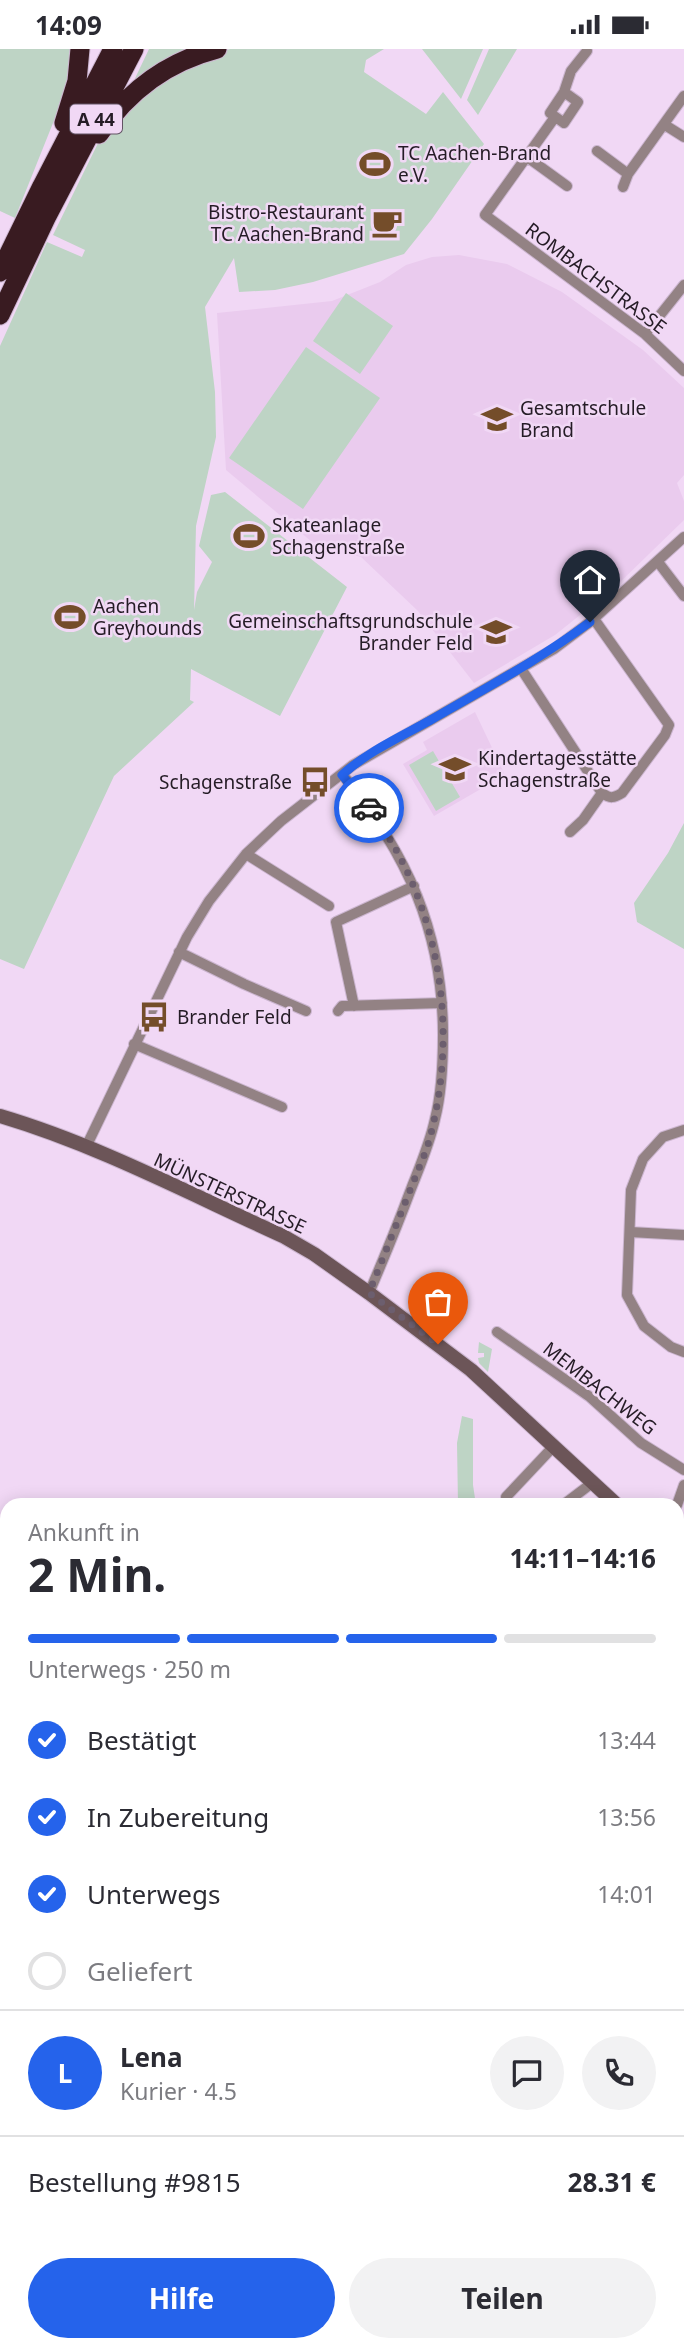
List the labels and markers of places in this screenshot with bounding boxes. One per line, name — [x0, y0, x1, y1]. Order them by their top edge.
place label: TC Aachen-Brand e.V. — [398, 140, 551, 188]
sports icon: TC Aachen-Brand e.V. — [358, 147, 392, 181]
place label: Bistro-Restaurant TC Aachen-Brand — [208, 199, 364, 247]
cafe icon: Bistro-Restaurant TC Aachen-Brand — [370, 206, 404, 240]
place label: Gesamtschule Brand — [520, 395, 646, 443]
school or university icon: Gesamtschule Brand — [480, 402, 514, 436]
place label: Skateanlage Schagenstraße — [272, 512, 405, 560]
sports icon: Skateanlage Schagenstraße — [232, 519, 266, 553]
pin — [560, 550, 620, 622]
place label: Aachen Greyhounds — [93, 593, 202, 641]
sports icon: Aachen Greyhounds — [53, 600, 87, 634]
place label: Gemeinschaftsgrundschule Brander Feld — [228, 608, 473, 656]
school or university icon: Gemeinschaftsgrundschule Brander Feld — [479, 615, 513, 649]
place label: Kindertagesstätte Schagenstraße — [478, 745, 637, 793]
school or university icon: Kindertagesstätte Schagenstraße — [438, 752, 472, 786]
bus stop icon: Schagenstraße — [298, 765, 332, 799]
place label: Schagenstraße — [159, 769, 292, 795]
bus stop icon: Brander Feld — [137, 1000, 171, 1034]
place label: Brander Feld — [177, 1004, 292, 1030]
pin — [408, 1272, 468, 1344]

